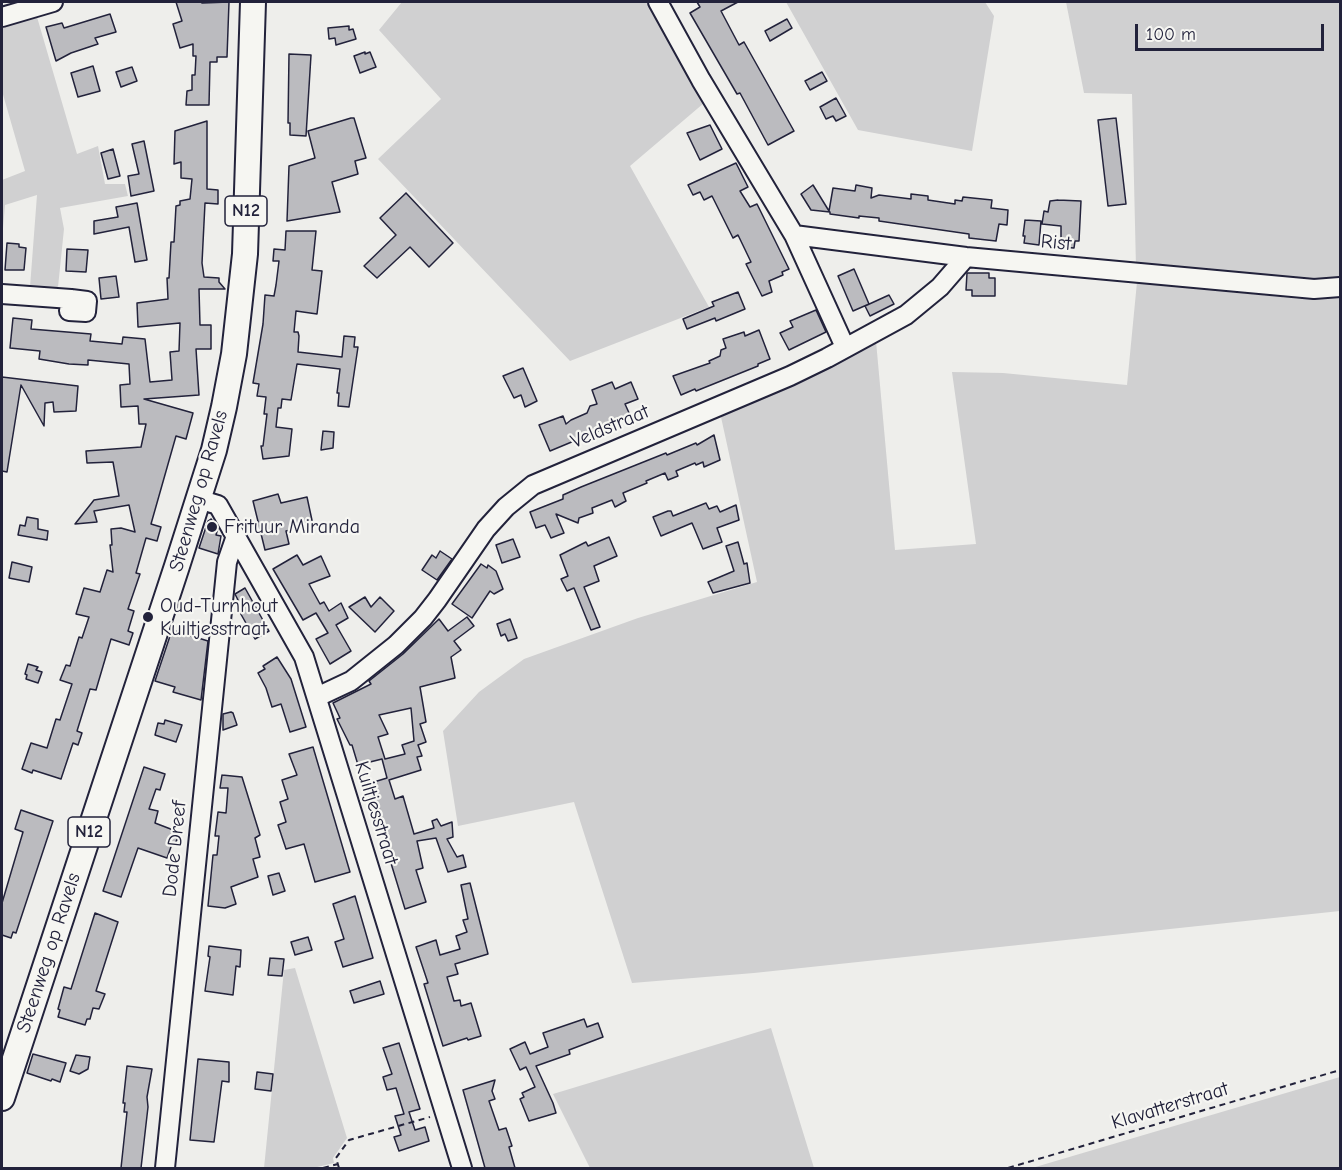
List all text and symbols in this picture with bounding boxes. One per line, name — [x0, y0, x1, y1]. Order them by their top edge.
scale bar — [1138, 12, 1327, 50]
text: 100 m — [1146, 24, 1196, 45]
road number: N12 — [225, 196, 267, 226]
street label: Rist — [1040, 230, 1072, 256]
street label: Veldstraat — [567, 400, 653, 454]
street label: Steenweg op Ravels — [164, 408, 234, 574]
place label: Frituur Miranda — [224, 515, 360, 539]
marker: Frituur Miranda — [205, 520, 219, 534]
place label: Oud-Turnhout Kuiltjesstraat — [160, 594, 277, 641]
marker: Oud-Turnhout Kuiltjesstraat — [141, 610, 155, 624]
street label: Kuiltjesstraat — [349, 758, 403, 868]
street label: Dode Dreef — [158, 800, 192, 898]
road number: N12 — [68, 817, 110, 847]
street label: Steenweg op Ravels — [12, 870, 86, 1036]
street label: Klavatterstraat — [1109, 1077, 1231, 1135]

